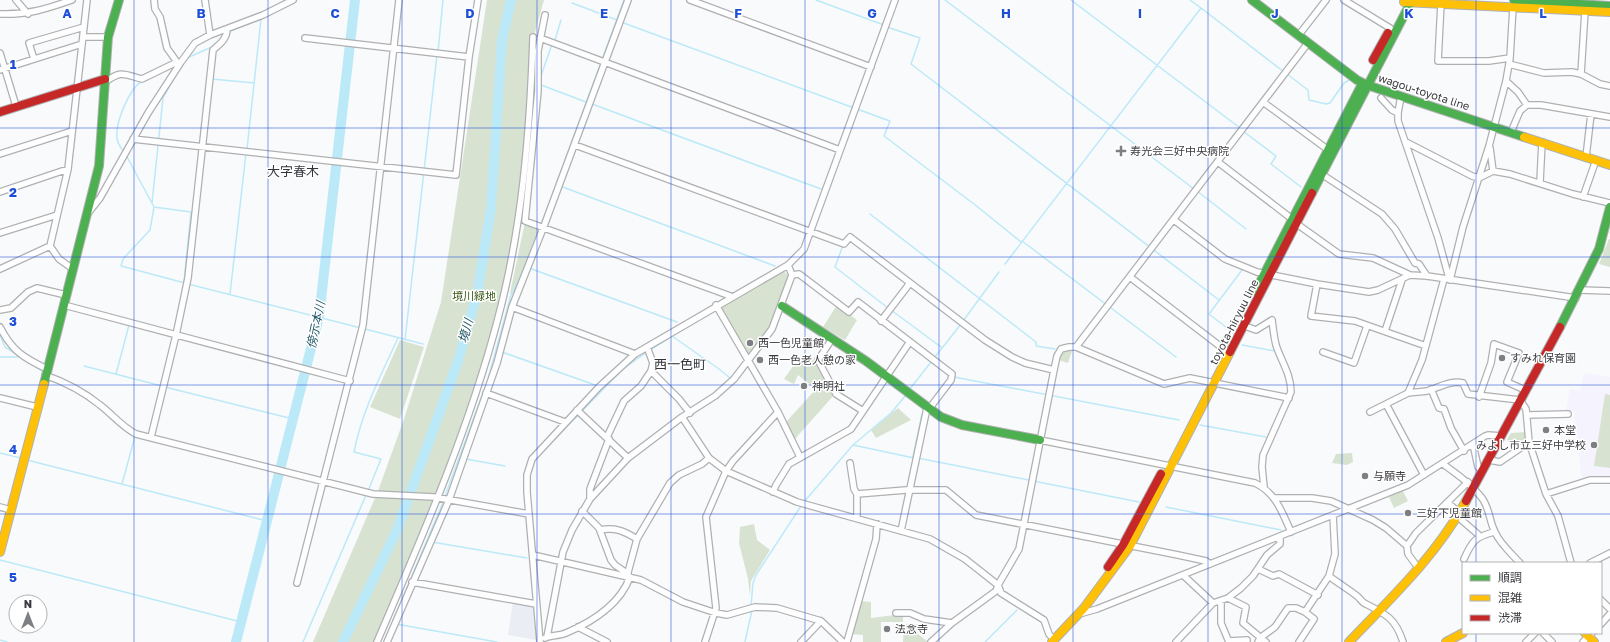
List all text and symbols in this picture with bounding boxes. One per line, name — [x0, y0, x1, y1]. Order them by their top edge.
text: A — [62, 5, 72, 21]
text: B — [196, 5, 206, 21]
text: C — [330, 5, 340, 21]
text: D — [465, 5, 475, 21]
text: E — [600, 5, 608, 21]
text: F — [734, 5, 742, 21]
text: G — [867, 5, 877, 21]
text: H — [1001, 5, 1011, 21]
text: I — [1138, 5, 1142, 21]
text: J — [1271, 5, 1279, 21]
text: K — [1404, 5, 1414, 21]
text: L — [1539, 5, 1547, 21]
text: 1 — [10, 56, 17, 72]
street label: wagou-toyota line — [1377, 71, 1472, 112]
place label: 寿光会三好中央病院 — [1130, 144, 1229, 157]
marker: 寿光会三好中央病院 — [1115, 145, 1127, 157]
district label: 大字春木 — [267, 163, 319, 179]
text: 2 — [9, 184, 17, 200]
street label: toyota-hiryuu line — [1206, 277, 1261, 367]
park label: 境川緑地 — [452, 289, 496, 302]
water label: 傍示本川 — [303, 298, 328, 350]
text: 3 — [9, 313, 17, 329]
water label: 境川 — [455, 315, 477, 344]
place label: 西一色児童館 — [758, 336, 824, 349]
marker: 西一色児童館 — [745, 338, 755, 348]
place label: すみれ保育園 — [1510, 351, 1576, 364]
place label: 西一色老人憩の家 — [768, 353, 856, 366]
marker: すみれ保育園 — [1497, 353, 1507, 363]
marker: 西一色老人憩の家 — [755, 355, 765, 365]
district label: 西一色町 — [654, 356, 706, 372]
place label: 神明社 — [812, 379, 845, 392]
marker: 神明社 — [799, 381, 809, 391]
place label: 本堂 — [1554, 423, 1576, 436]
marker: 本堂 — [1541, 425, 1551, 435]
place label: みよし市立三好中学校 — [1476, 438, 1586, 451]
marker: みよし市立三好中学校 — [1589, 440, 1599, 450]
text: 4 — [9, 441, 17, 457]
place label: 与願寺 — [1373, 469, 1406, 482]
marker: 与願寺 — [1360, 471, 1370, 481]
place label: 三好下児童館 — [1416, 506, 1482, 519]
marker: 三好下児童館 — [1403, 508, 1413, 518]
legend — [1462, 562, 1602, 634]
text: 5 — [9, 569, 17, 585]
text: 順調 — [1498, 570, 1522, 585]
text: 混雑 — [1498, 590, 1522, 605]
north arrow — [8, 594, 48, 634]
text: N — [24, 597, 32, 610]
text: 渋滞 — [1498, 610, 1522, 625]
place label: 法念寺 — [895, 622, 928, 635]
marker: 法念寺 — [882, 624, 892, 634]

